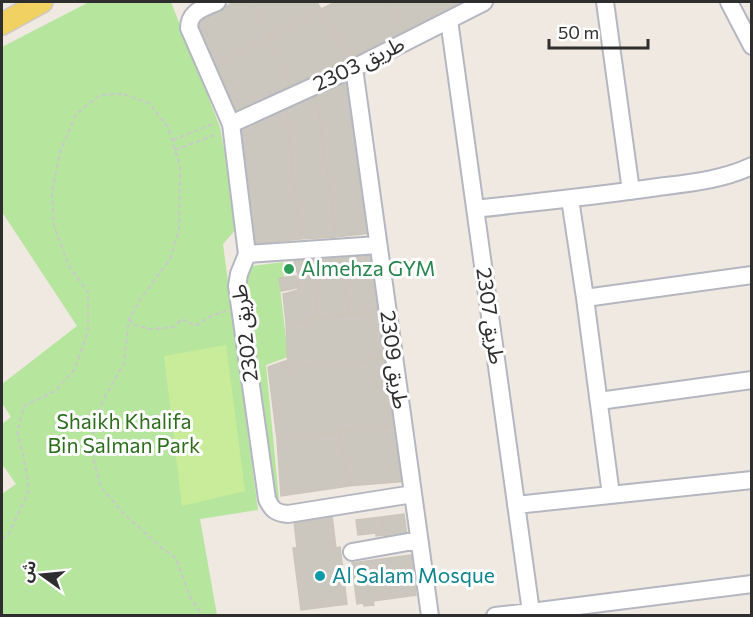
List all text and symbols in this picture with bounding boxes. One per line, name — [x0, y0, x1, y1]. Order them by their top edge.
scale bar — [549, 12, 648, 50]
text: 50 m — [558, 21, 599, 43]
street label: طريق 2303 — [309, 30, 409, 97]
place label: Almehza GYM — [301, 255, 435, 280]
marker: Almehza GYM — [282, 262, 296, 276]
street label: طريق 2307 — [470, 266, 511, 366]
street label: طريق 2302 — [225, 283, 264, 383]
street label: طريق 2309 — [374, 309, 415, 411]
park label: Shaikh Khalifa Bin Salman Park — [48, 408, 200, 457]
north arrow — [12, 545, 72, 605]
text: ش — [15, 558, 40, 584]
place label: Al Salam Mosque — [332, 562, 495, 587]
marker: Al Salam Mosque — [313, 569, 327, 583]

